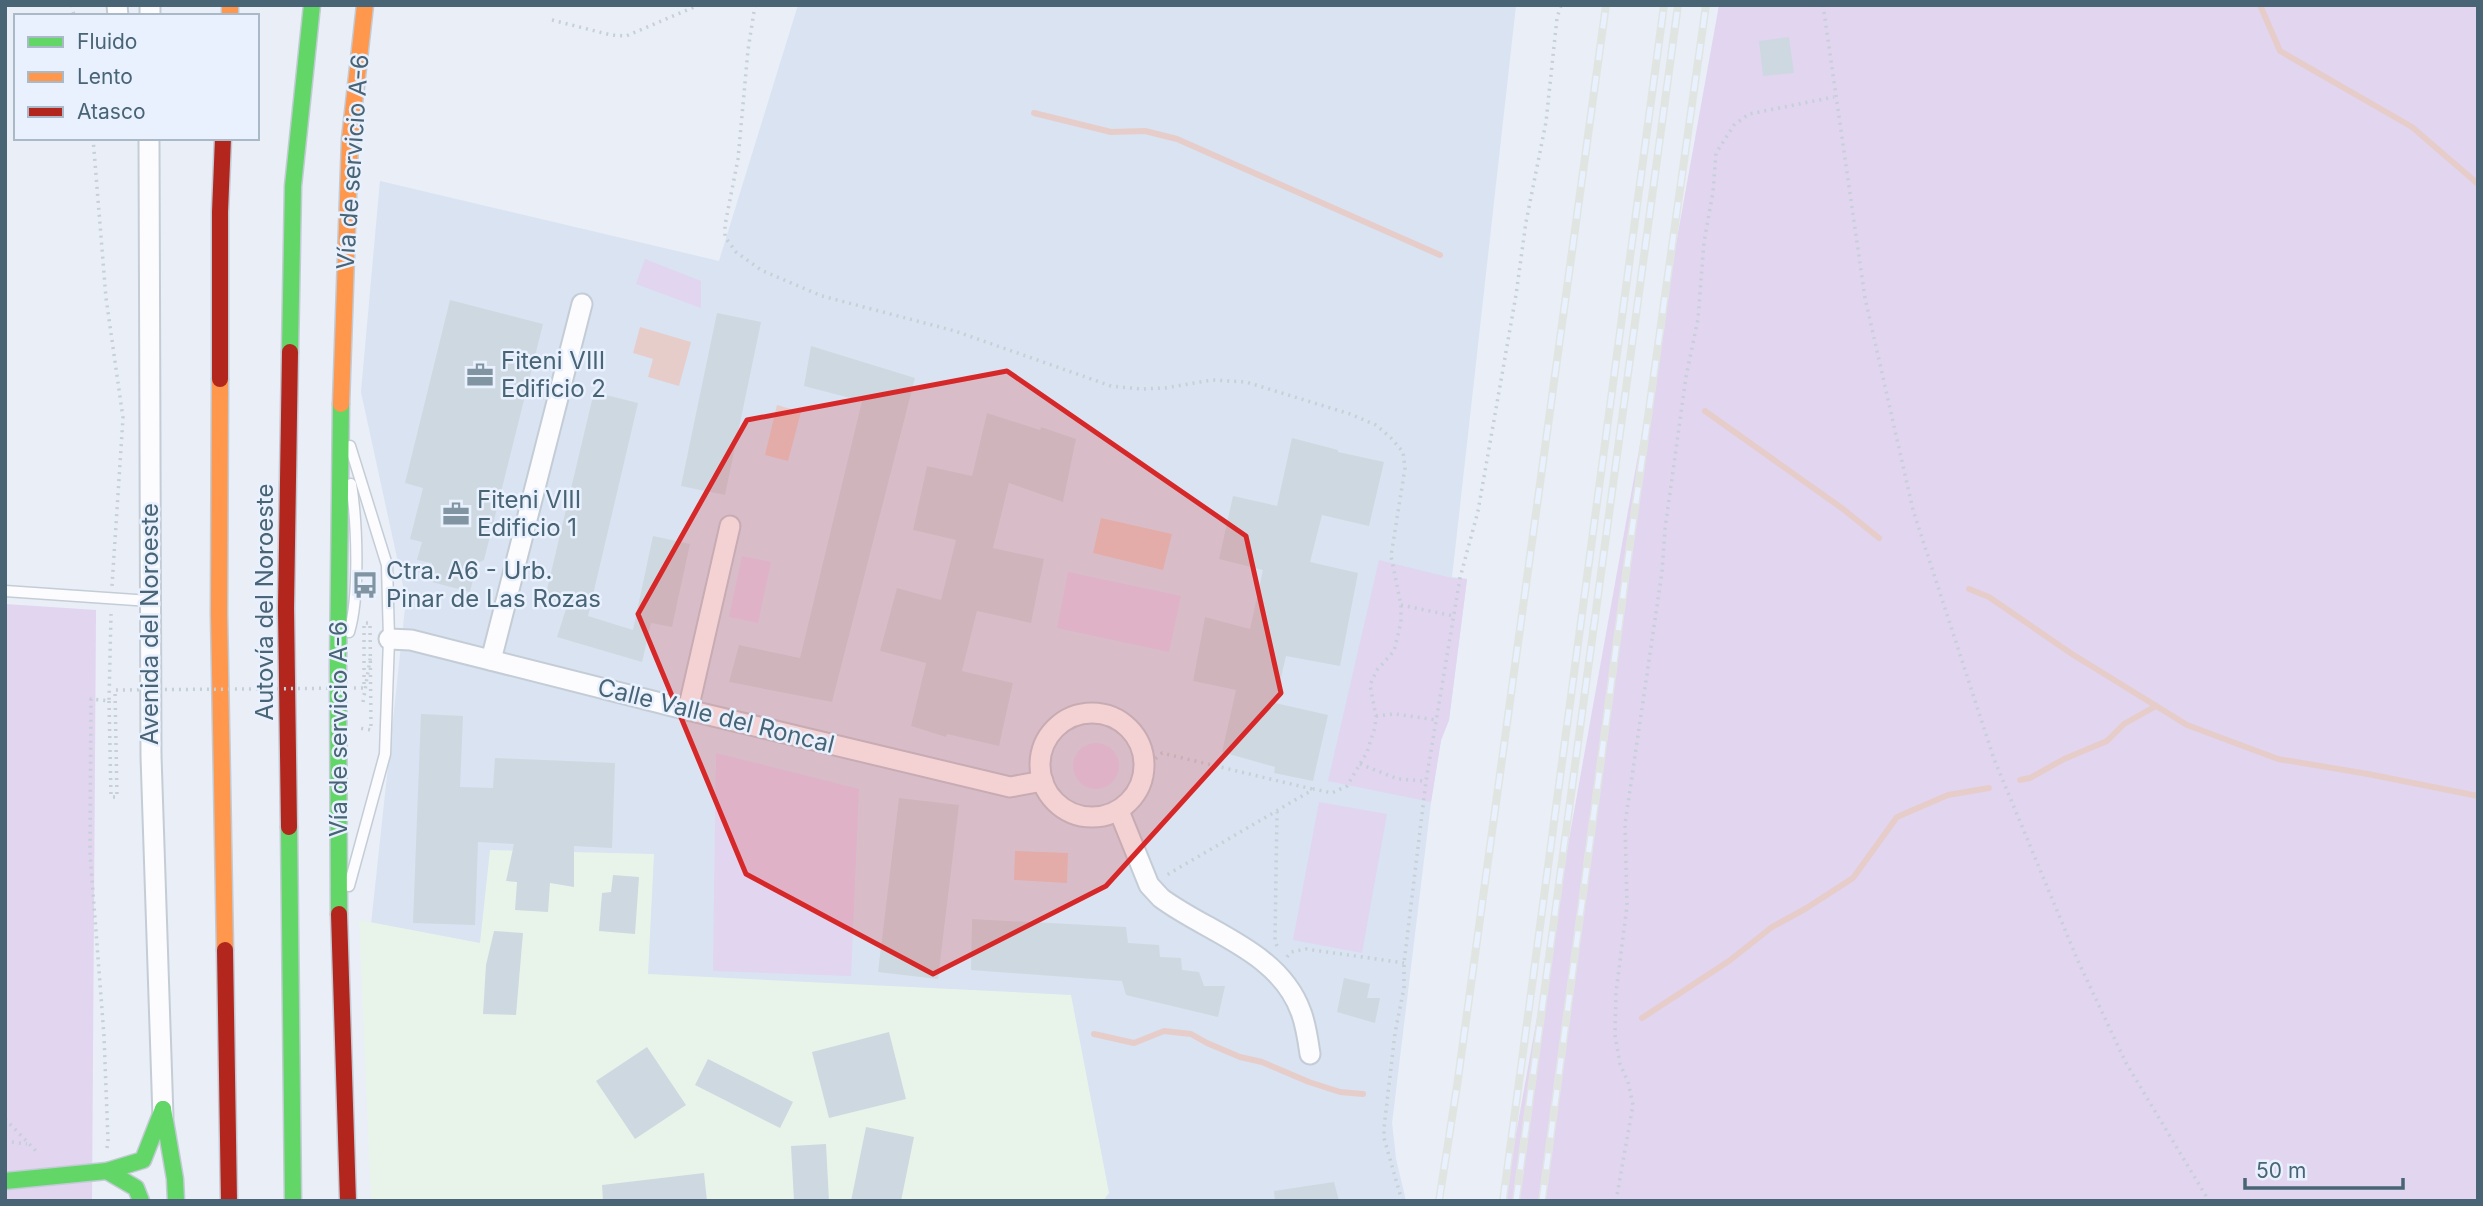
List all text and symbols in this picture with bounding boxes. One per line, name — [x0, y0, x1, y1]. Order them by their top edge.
legend — [14, 14, 259, 140]
text: Fluido — [77, 29, 137, 54]
street label: Vía de servicio A-6 — [331, 53, 374, 271]
text: Lento — [77, 64, 133, 89]
text: Atasco — [77, 99, 146, 124]
place label: Fiteni VIII Edificio 2 — [501, 346, 606, 403]
office icon: Fiteni VIII Edificio 2 — [465, 360, 495, 390]
street label: Autovía del Noroeste — [250, 484, 279, 720]
place label: Fiteni VIII Edificio 1 — [477, 485, 581, 542]
office icon: Fiteni VIII Edificio 1 — [441, 499, 471, 529]
street label: Avenida del Noroeste — [135, 503, 164, 745]
place label: Ctra. A6 - Urb. Pinar de Las Rozas — [386, 556, 601, 613]
bus stop icon: Ctra. A6 - Urb. Pinar de Las Rozas — [350, 570, 380, 600]
street label: Vía de servicio A-6 — [324, 621, 353, 837]
street label: Calle Valle del Roncal — [595, 672, 837, 759]
scale bar — [2245, 1146, 2402, 1190]
text: 50 m — [2256, 1158, 2306, 1183]

